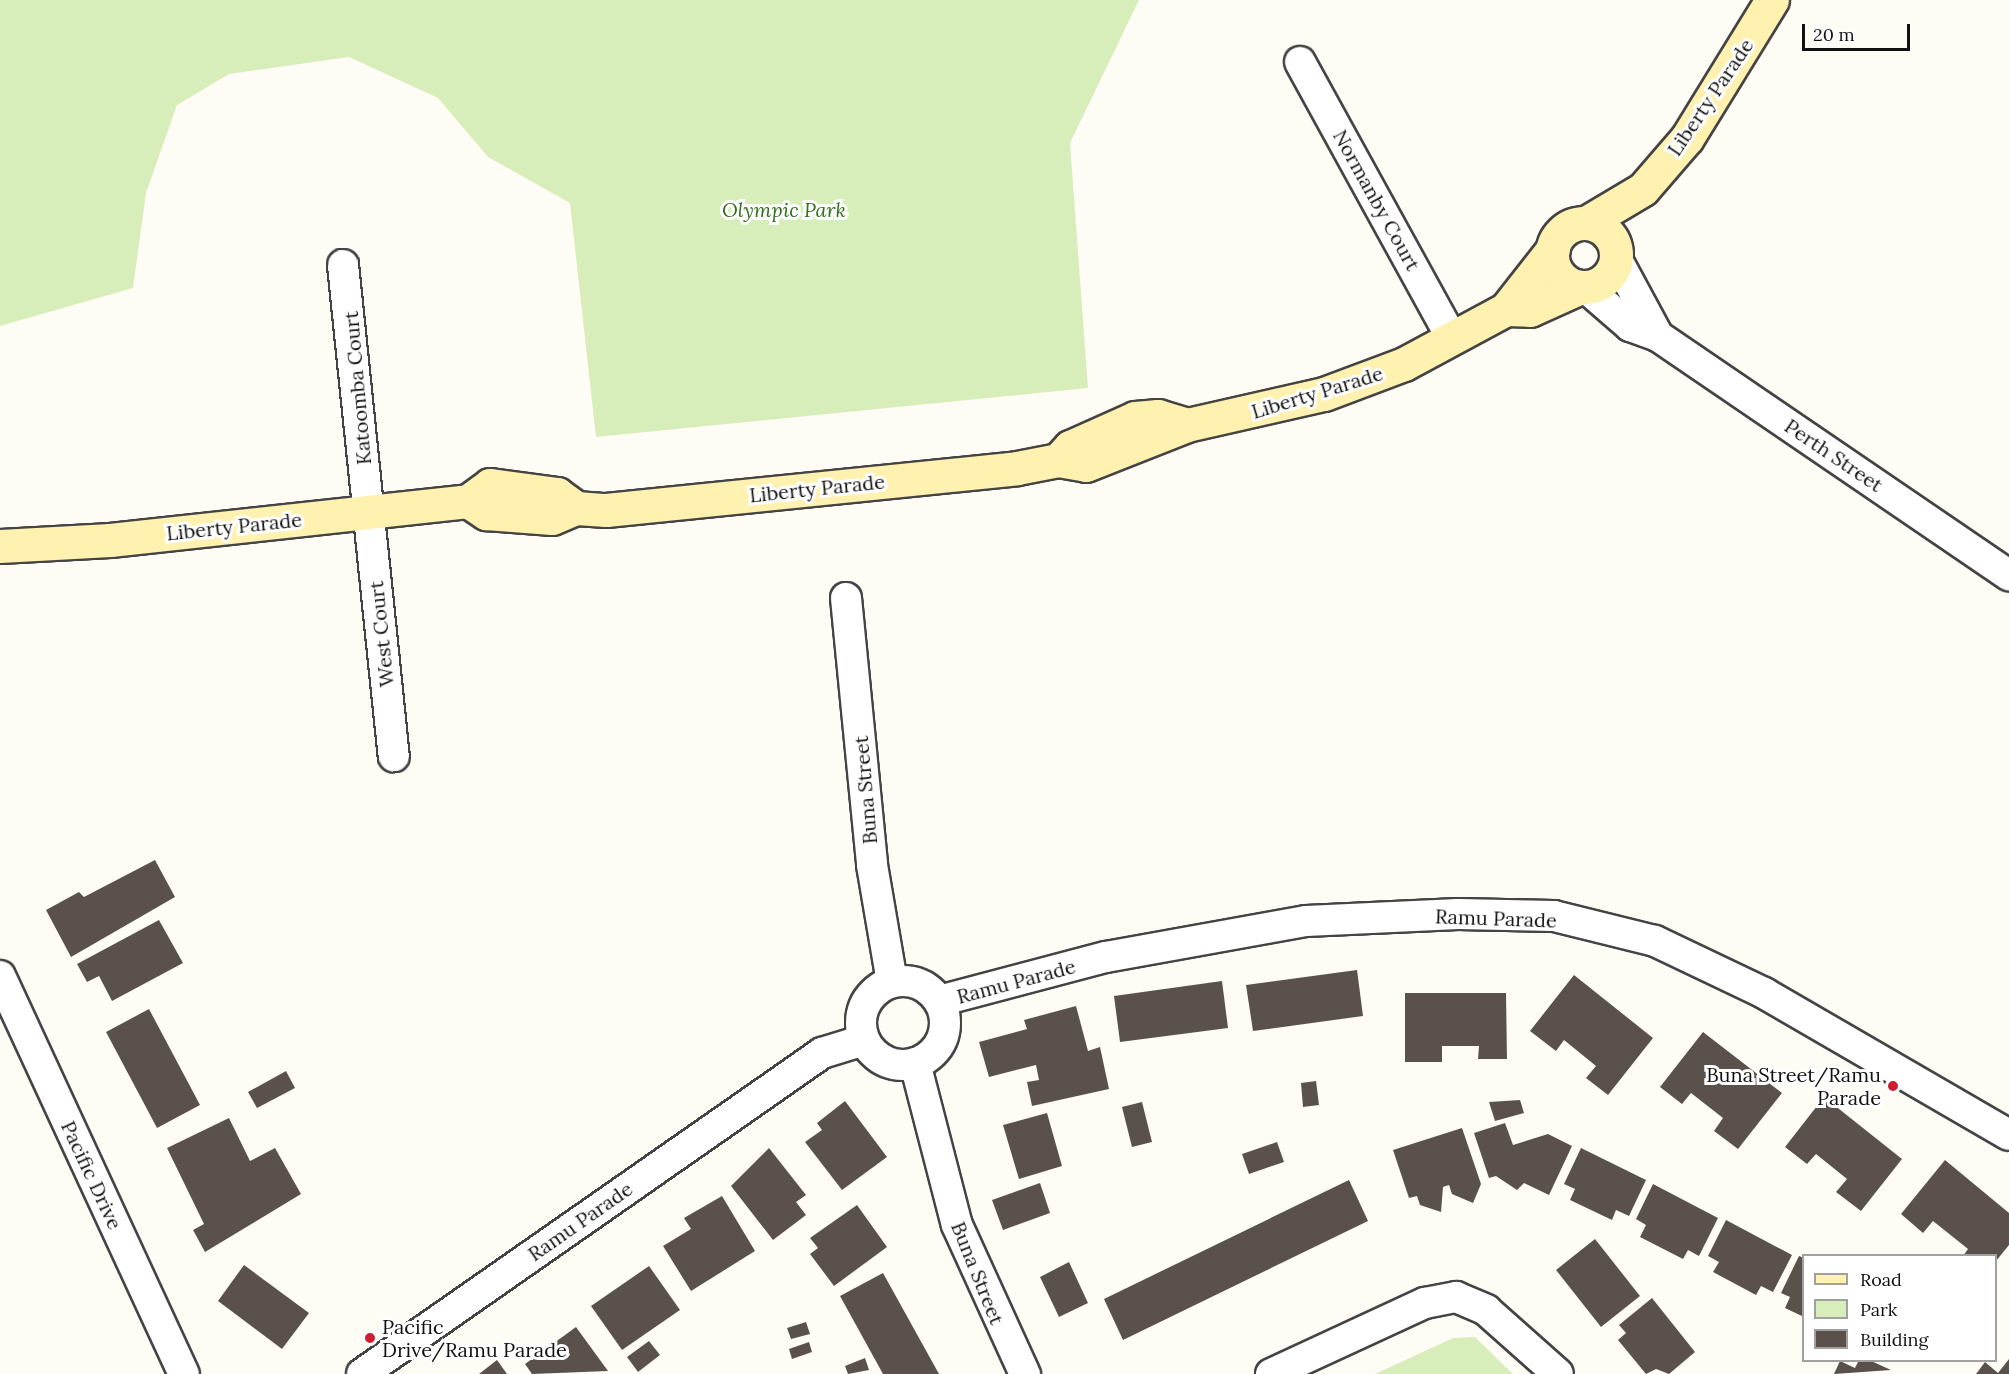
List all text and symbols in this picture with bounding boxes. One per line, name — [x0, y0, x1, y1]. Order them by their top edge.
scale bar — [1805, 12, 1913, 50]
text: 20 m — [1813, 23, 1855, 46]
street label: Liberty Parade — [1662, 34, 1758, 160]
street label: Normanby Court — [1328, 125, 1426, 275]
park label: Olympic Park — [722, 197, 846, 221]
street label: Katoomba Court — [338, 310, 376, 466]
street label: Liberty Parade — [1248, 361, 1386, 423]
street label: Perth Street — [1780, 413, 1888, 497]
street label: Liberty Parade — [748, 469, 886, 507]
street label: Liberty Parade — [165, 507, 303, 545]
street label: West Court — [364, 580, 398, 688]
street label: Buna Street — [848, 735, 882, 845]
street label: Ramu Parade — [1435, 904, 1557, 932]
street label: Ramu Parade — [954, 954, 1078, 1008]
place label: Buna Street/Ramu Parade — [1706, 1062, 1881, 1109]
marker: Buna Street/Ramu Parade — [1886, 1079, 1900, 1093]
street label: Pacific Drive — [56, 1117, 128, 1233]
street label: Ramu Parade — [523, 1176, 637, 1266]
street label: Buna Street — [947, 1218, 1009, 1328]
legend — [1802, 1254, 1997, 1362]
text: Road — [1860, 1268, 1902, 1291]
text: Park — [1860, 1298, 1897, 1321]
place label: Pacific Drive/Ramu Parade — [382, 1314, 567, 1361]
text: Building — [1860, 1328, 1928, 1351]
marker: Pacific Drive/Ramu Parade — [363, 1331, 377, 1345]

